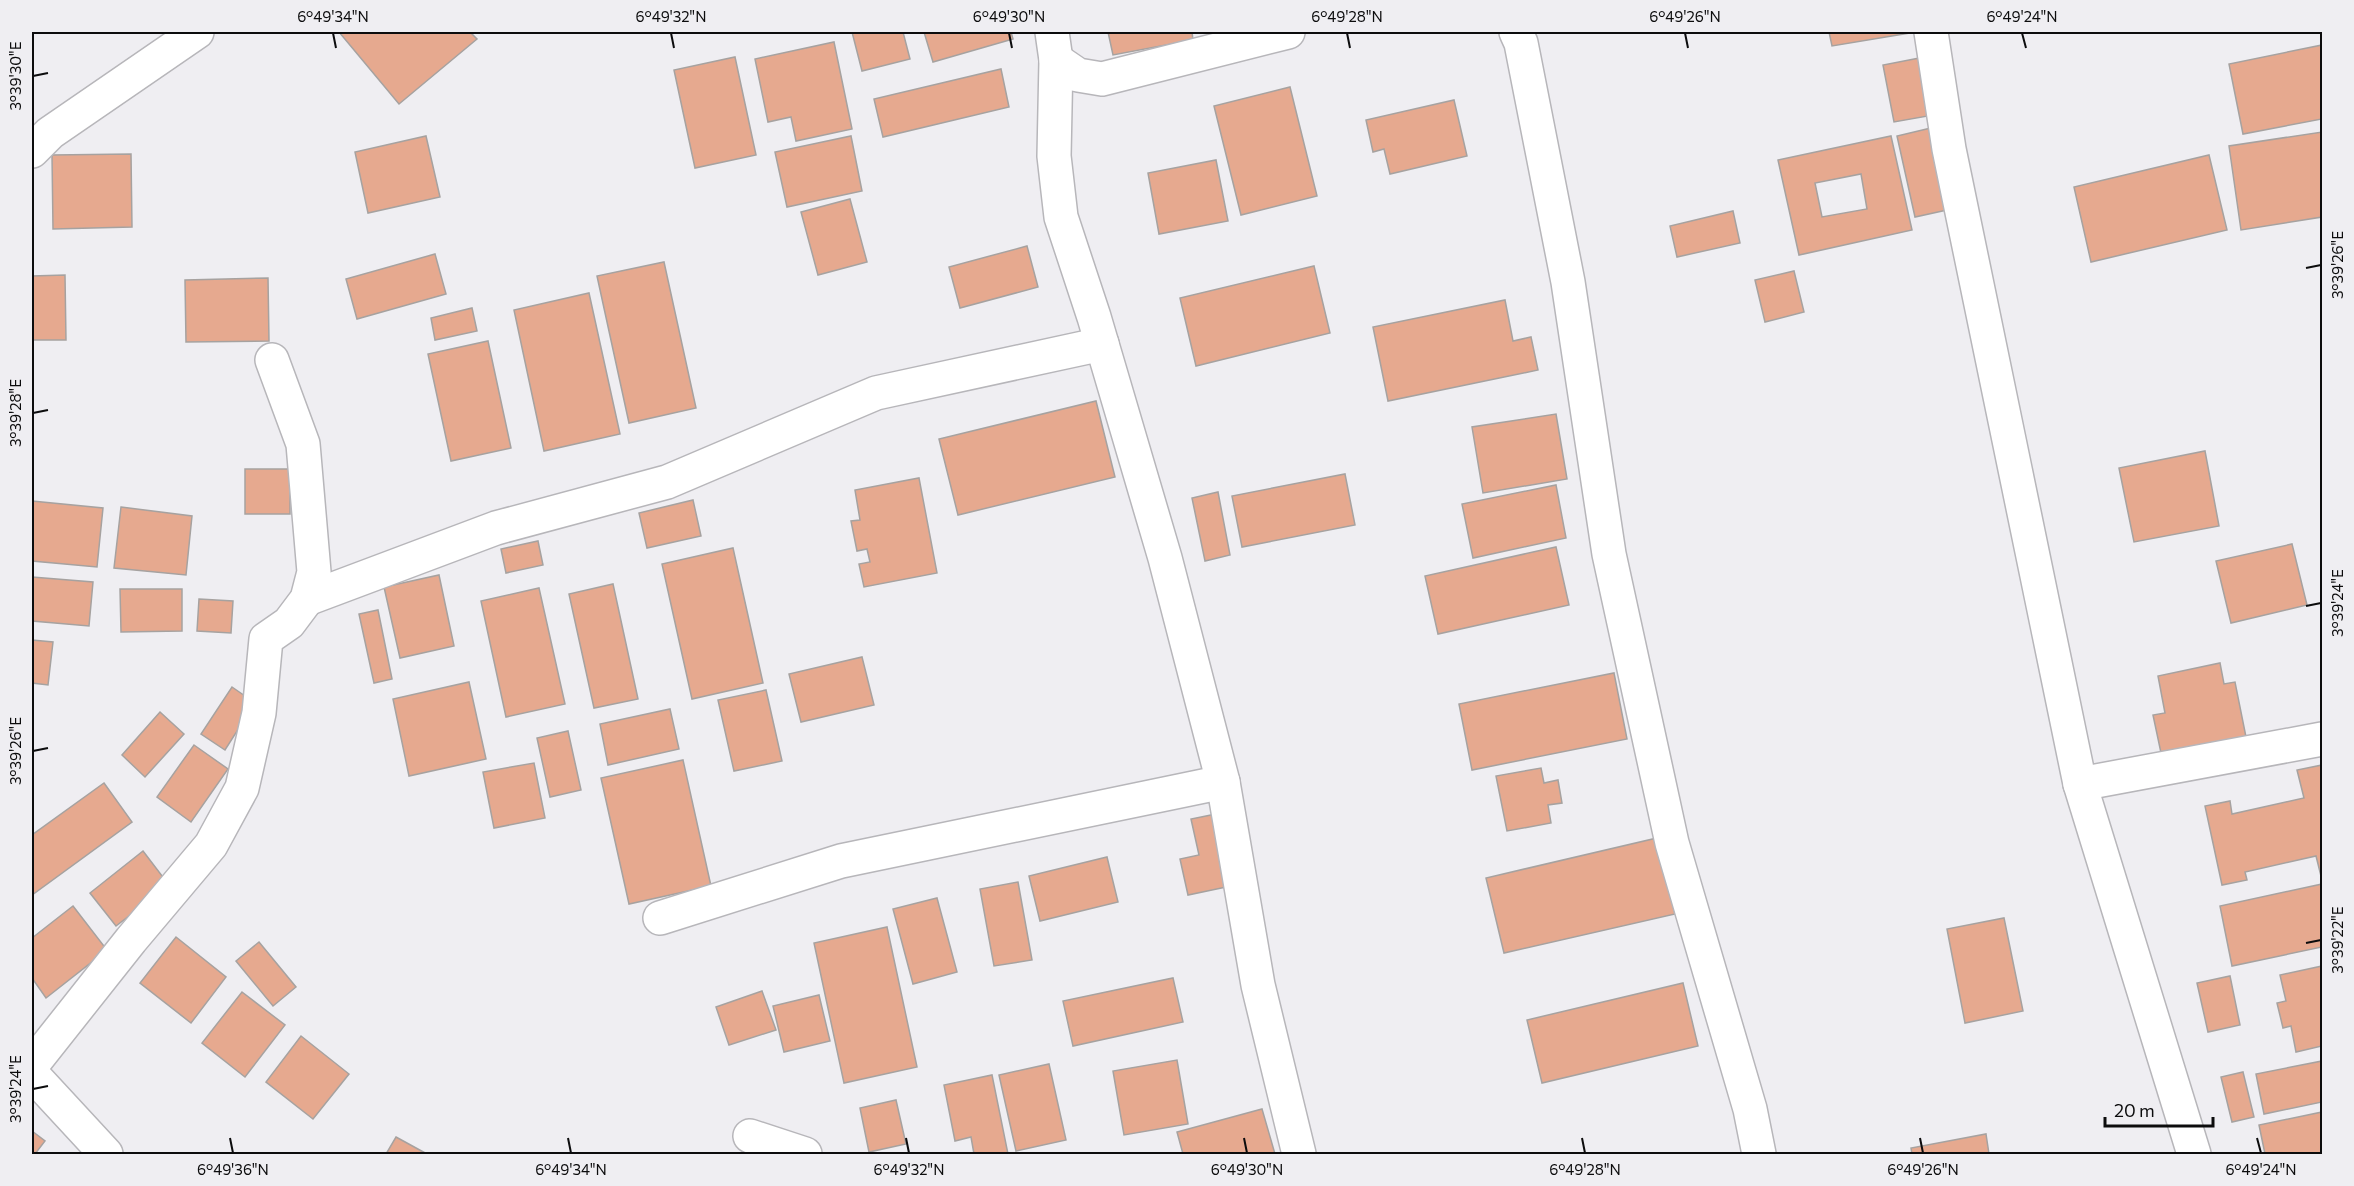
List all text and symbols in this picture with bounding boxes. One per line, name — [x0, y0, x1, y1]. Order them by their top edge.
text: 6°49'34"N — [297, 7, 369, 25]
text: 6°49'32"N — [636, 7, 706, 25]
text: 6°49'30"N — [973, 7, 1045, 25]
text: 6°49'28"N — [1311, 7, 1383, 25]
text: 6°49'26"N — [1649, 7, 1721, 25]
text: 6°49'24"N — [1986, 7, 2058, 25]
text: 3°39'30"E — [6, 41, 24, 111]
text: 3°39'26"E — [2328, 231, 2346, 299]
text: 3°39'28"E — [6, 379, 24, 447]
text: 3°39'24"E — [2328, 569, 2346, 637]
text: 3°39'26"E — [6, 717, 24, 785]
text: 3°39'22"E — [2328, 906, 2346, 974]
text: 3°39'24"E — [6, 1055, 24, 1123]
scale bar — [2105, 1090, 2213, 1128]
text: 20 m — [2114, 1099, 2155, 1121]
text: 6°49'36"N — [197, 1160, 269, 1178]
text: 6°49'34"N — [535, 1160, 607, 1178]
text: 6°49'32"N — [874, 1160, 944, 1178]
text: 6°49'30"N — [1211, 1160, 1283, 1178]
text: 6°49'28"N — [1549, 1160, 1621, 1178]
text: 6°49'26"N — [1887, 1160, 1959, 1178]
text: 6°49'24"N — [2225, 1160, 2297, 1178]

